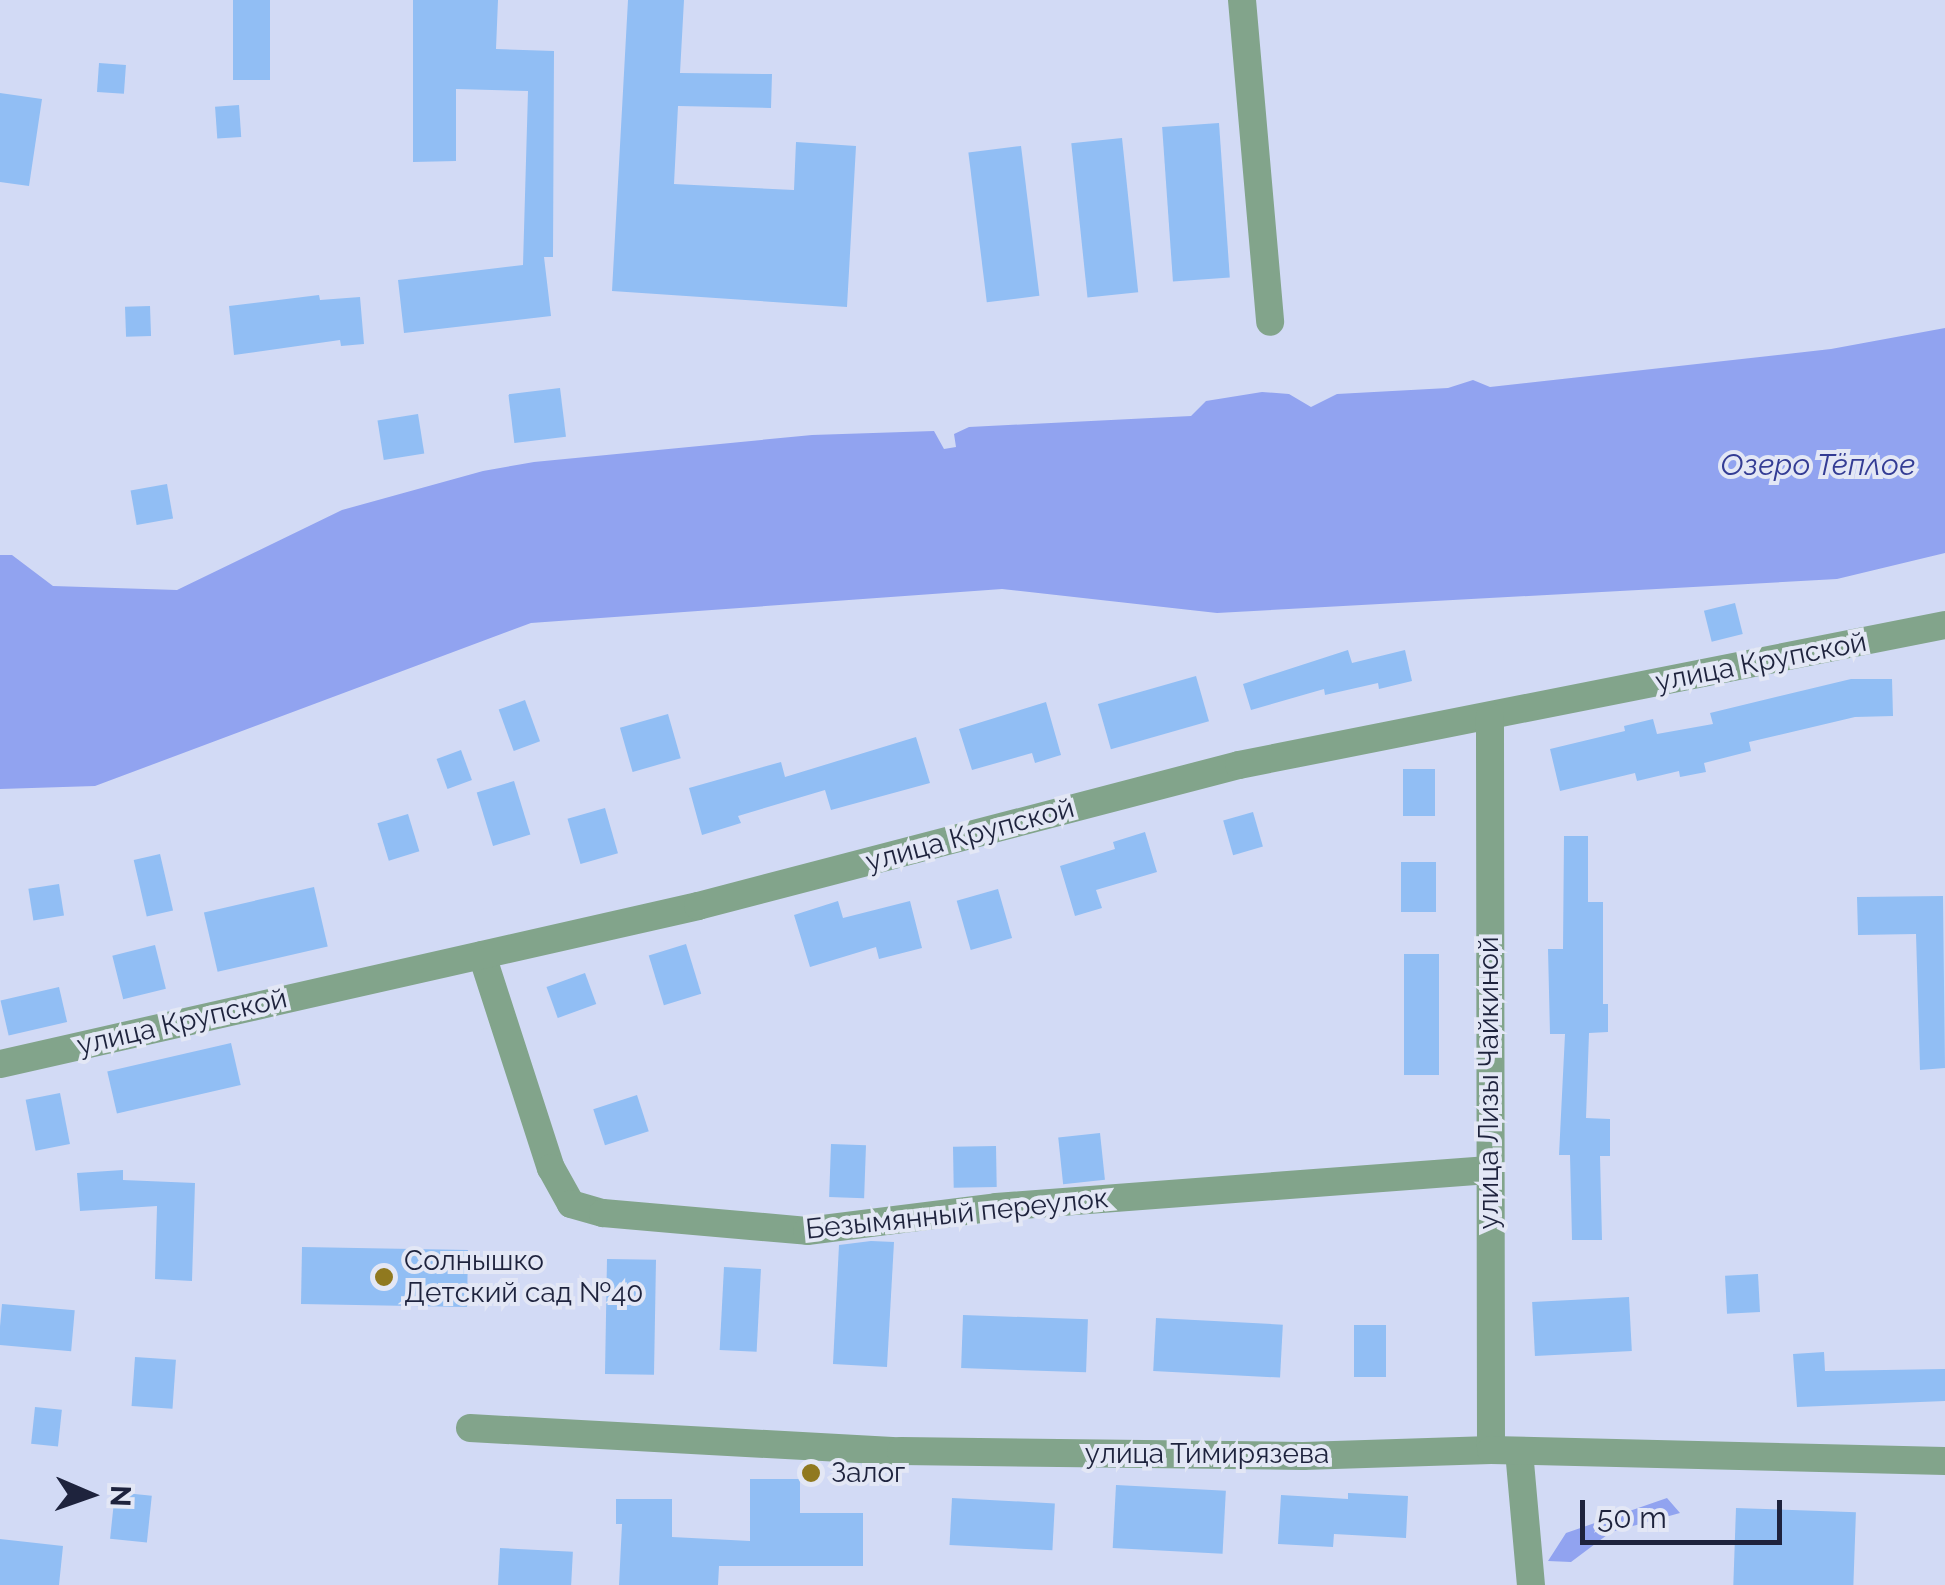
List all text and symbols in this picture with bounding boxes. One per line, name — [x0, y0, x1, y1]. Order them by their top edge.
water label: Озеро Тёплое — [1720, 447, 1916, 483]
street label: улица Крупской — [1653, 625, 1869, 699]
street label: улица Крупской — [862, 791, 1078, 879]
street label: улица Лизы Чайкиной — [1472, 936, 1506, 1230]
street label: улица Крупской — [74, 982, 290, 1062]
street label: Безымянный переулок — [804, 1181, 1110, 1247]
place label: Солнышко Детский сад №40 — [404, 1244, 643, 1310]
marker: Солнышко Детский сад №40 — [373, 1266, 395, 1288]
street label: улица Тимирязева — [1084, 1437, 1330, 1471]
north arrow — [40, 1445, 140, 1545]
place label: Залог — [831, 1456, 905, 1490]
marker: Залог — [800, 1462, 822, 1484]
scale bar — [1585, 1480, 1788, 1542]
text: N — [104, 1485, 137, 1507]
text: 50 m — [1597, 1500, 1667, 1535]

